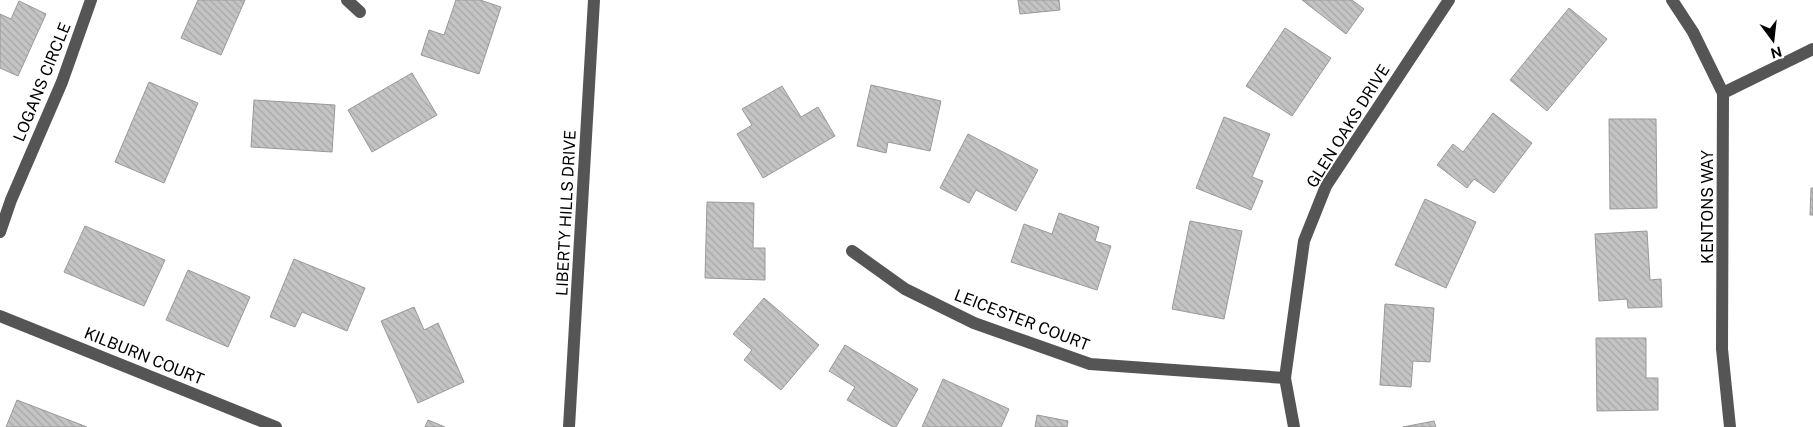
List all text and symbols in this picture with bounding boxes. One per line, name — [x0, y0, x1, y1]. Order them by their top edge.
north arrow — [1748, 15, 1798, 65]
street label: LOGANS CIRCLE — [9, 20, 75, 144]
text: N — [1769, 43, 1784, 62]
street label: GLEN OAKS DRIVE — [1302, 61, 1394, 191]
street label: LIBERTY HILLS DRIVE — [552, 130, 580, 296]
street label: KENTONS WAY — [1698, 150, 1717, 264]
street label: LEICESTER COURT — [952, 285, 1093, 355]
street label: KILBURN COURT — [81, 323, 207, 389]

